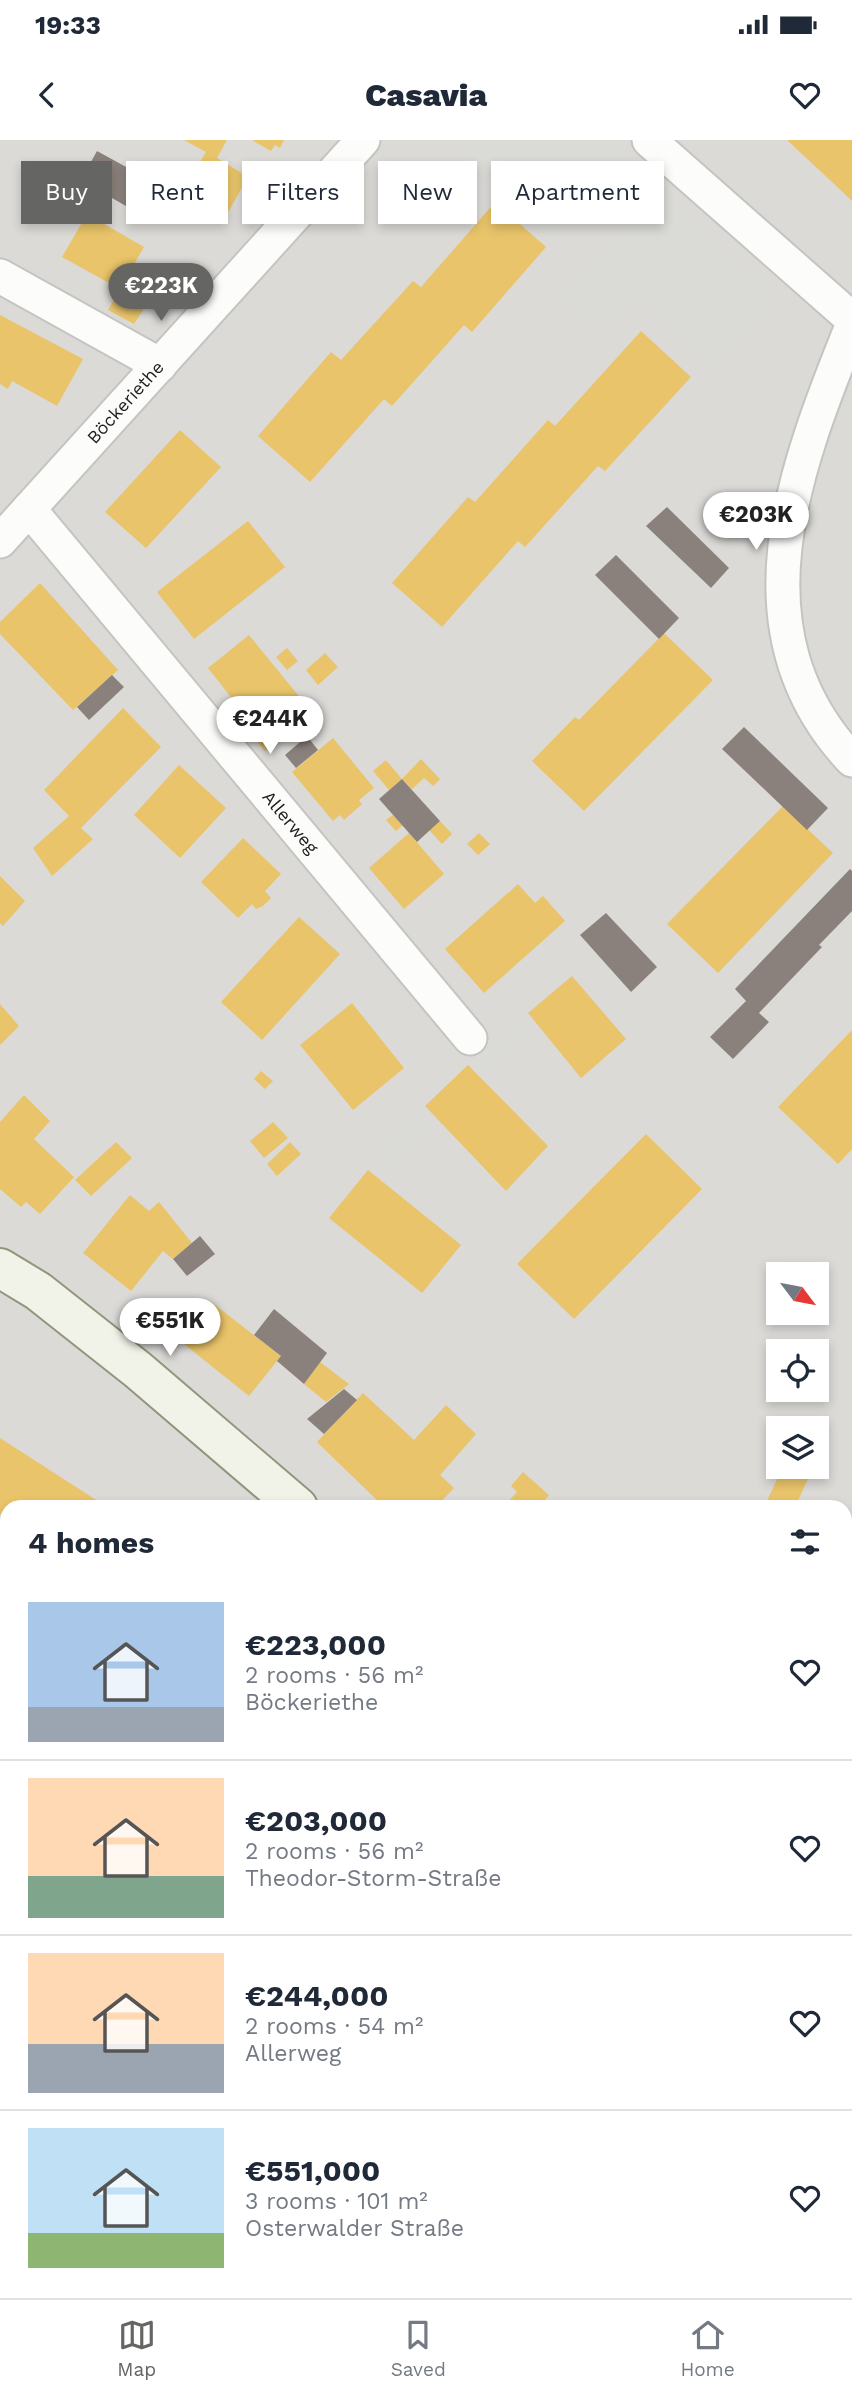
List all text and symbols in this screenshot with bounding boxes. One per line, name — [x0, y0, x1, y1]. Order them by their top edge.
text: 19:33 — [35, 10, 101, 40]
icon: back — [28, 76, 66, 114]
text: Casavia — [365, 76, 487, 114]
icon: heart — [786, 76, 824, 114]
chip: Buy — [21, 161, 112, 224]
chip: Rent — [126, 161, 228, 224]
chip: Filters — [242, 161, 364, 224]
chip: New — [378, 161, 477, 224]
chip: Apartment — [491, 161, 664, 224]
pin: €223K — [112, 264, 210, 323]
text: €223K — [124, 272, 198, 299]
street label: Böckeriethe — [82, 356, 168, 448]
pin: €203K — [707, 492, 805, 552]
text: €203K — [719, 501, 793, 528]
pin: €244K — [221, 696, 319, 756]
text: €244K — [232, 705, 308, 732]
street label: Allerweg — [258, 786, 323, 858]
north arrow — [766, 1262, 830, 1325]
map controls — [766, 1262, 829, 1479]
pin: €551K — [121, 1298, 219, 1358]
text: €551K — [136, 1307, 204, 1334]
button: locate — [766, 1339, 829, 1402]
button: layers — [766, 1416, 829, 1479]
icon: filters — [786, 1523, 824, 1561]
text: 4 homes — [28, 1525, 154, 1560]
text: €223,000 — [245, 1627, 386, 1662]
icon: home — [84, 1630, 168, 1714]
icon: heart — [786, 1653, 824, 1691]
text: 2 rooms · 56 m² — [245, 1662, 423, 1689]
text: Böckeriethe — [245, 1689, 378, 1716]
text: €203,000 — [245, 1803, 387, 1838]
icon: home — [84, 1806, 168, 1890]
icon: heart — [786, 1829, 824, 1867]
text: 2 rooms · 56 m² — [245, 1838, 423, 1865]
text: Theodor-Storm-Straße — [245, 1865, 501, 1892]
text: €244,000 — [245, 1978, 389, 2013]
icon: home — [84, 1981, 168, 2065]
icon: heart — [786, 2004, 824, 2042]
text: 2 rooms · 54 m² — [245, 2013, 423, 2040]
text: Allerweg — [245, 2040, 341, 2067]
text: €551,000 — [245, 2153, 380, 2188]
icon: home — [84, 2156, 168, 2240]
icon: heart — [786, 2179, 824, 2217]
text: 3 rooms · 101 m² — [245, 2188, 428, 2215]
text: Osterwalder Straße — [245, 2215, 464, 2242]
tab: Map — [117, 2316, 156, 2381]
tab: Saved — [391, 2316, 446, 2381]
tab: Home — [680, 2316, 735, 2381]

